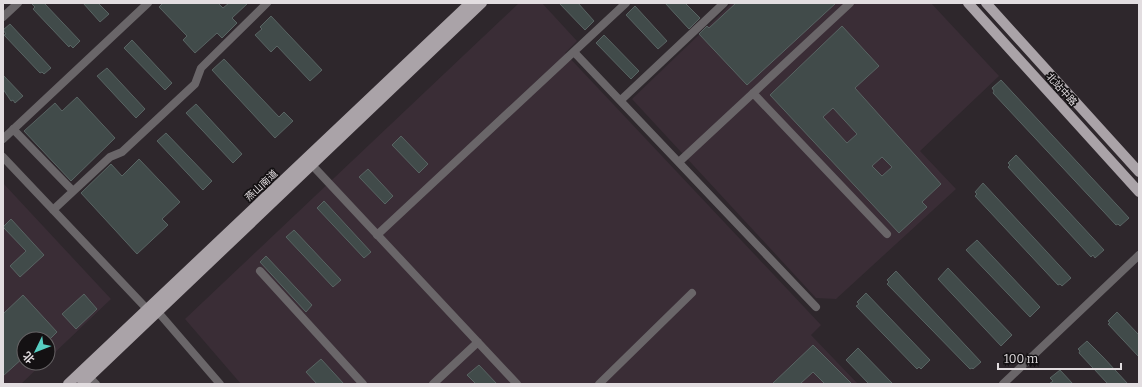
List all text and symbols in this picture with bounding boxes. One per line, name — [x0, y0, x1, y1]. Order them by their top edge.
street label: 北站中路 — [1043, 71, 1079, 109]
street label: 燕山南道 — [243, 168, 280, 204]
north arrow — [16, 331, 56, 371]
scale bar — [998, 345, 1121, 371]
text: 北 — [21, 349, 38, 366]
text: 100 m — [1004, 352, 1039, 366]

